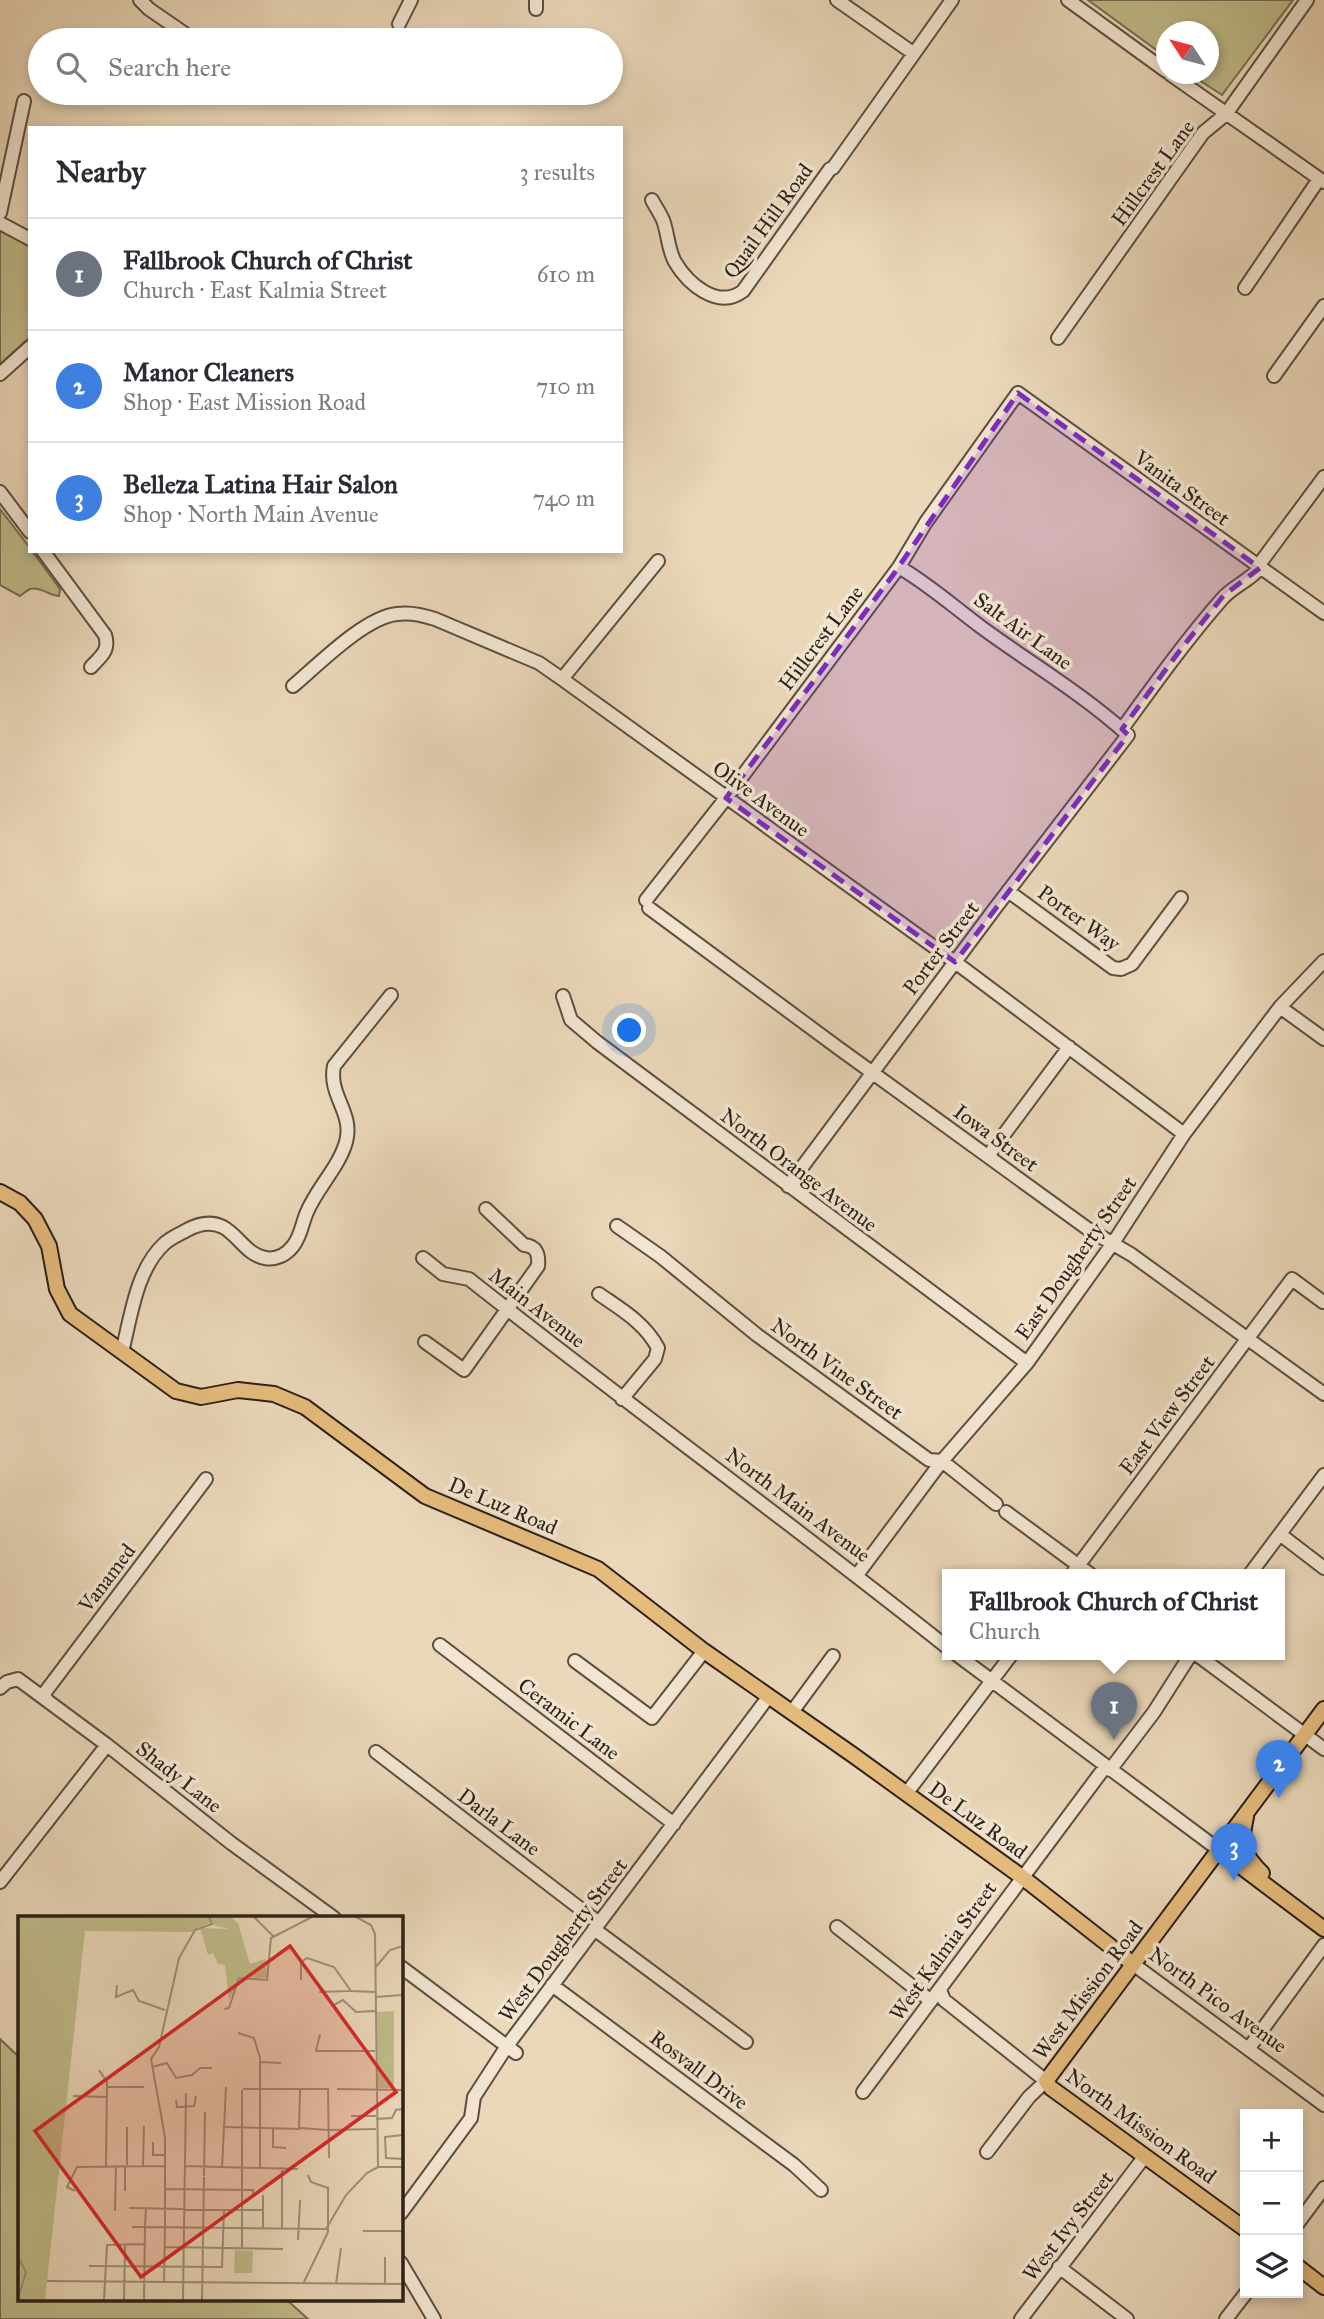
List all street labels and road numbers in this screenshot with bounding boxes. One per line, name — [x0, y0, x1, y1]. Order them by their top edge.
street label: Hillcrest Lane — [1106, 115, 1200, 231]
street label: Quail Hill Road — [718, 158, 819, 283]
street label: Vanita Street — [1128, 444, 1235, 532]
street label: Hillcrest Lane — [773, 580, 869, 696]
street label: Salt Air Lane — [969, 587, 1077, 676]
street label: Olive Avenue — [707, 755, 815, 843]
street label: Porter Way — [1033, 879, 1126, 957]
street label: Porter Street — [897, 895, 985, 1000]
street label: Iowa Street — [949, 1099, 1044, 1178]
street label: North Orange Avenue — [715, 1102, 883, 1238]
street label: East Dougherty Street — [1010, 1171, 1143, 1345]
street label: Main Avenue — [484, 1262, 591, 1354]
street label: North Vine Street — [766, 1312, 909, 1426]
street label: East View Street — [1114, 1350, 1221, 1480]
street label: North Main Avenue — [720, 1442, 876, 1568]
street label: De Luz Road — [445, 1471, 562, 1541]
street label: Vanamed — [72, 1538, 141, 1618]
street label: Ceramic Lane — [513, 1672, 625, 1766]
street label: Shady Lane — [131, 1735, 227, 1819]
street label: De Luz Road — [924, 1776, 1033, 1865]
street label: Darla Lane — [453, 1782, 546, 1862]
street label: West Dougherty Street — [493, 1853, 633, 2027]
street label: West Kalmia Street — [884, 1876, 1003, 2026]
street label: West Mission Road — [1027, 1915, 1149, 2065]
street label: North Pico Avenue — [1144, 1941, 1292, 2059]
street label: Rosvall Drive — [645, 2025, 753, 2116]
street label: North Mission Road — [1061, 2063, 1222, 2190]
street label: West Ivy Street — [1017, 2165, 1119, 2286]

